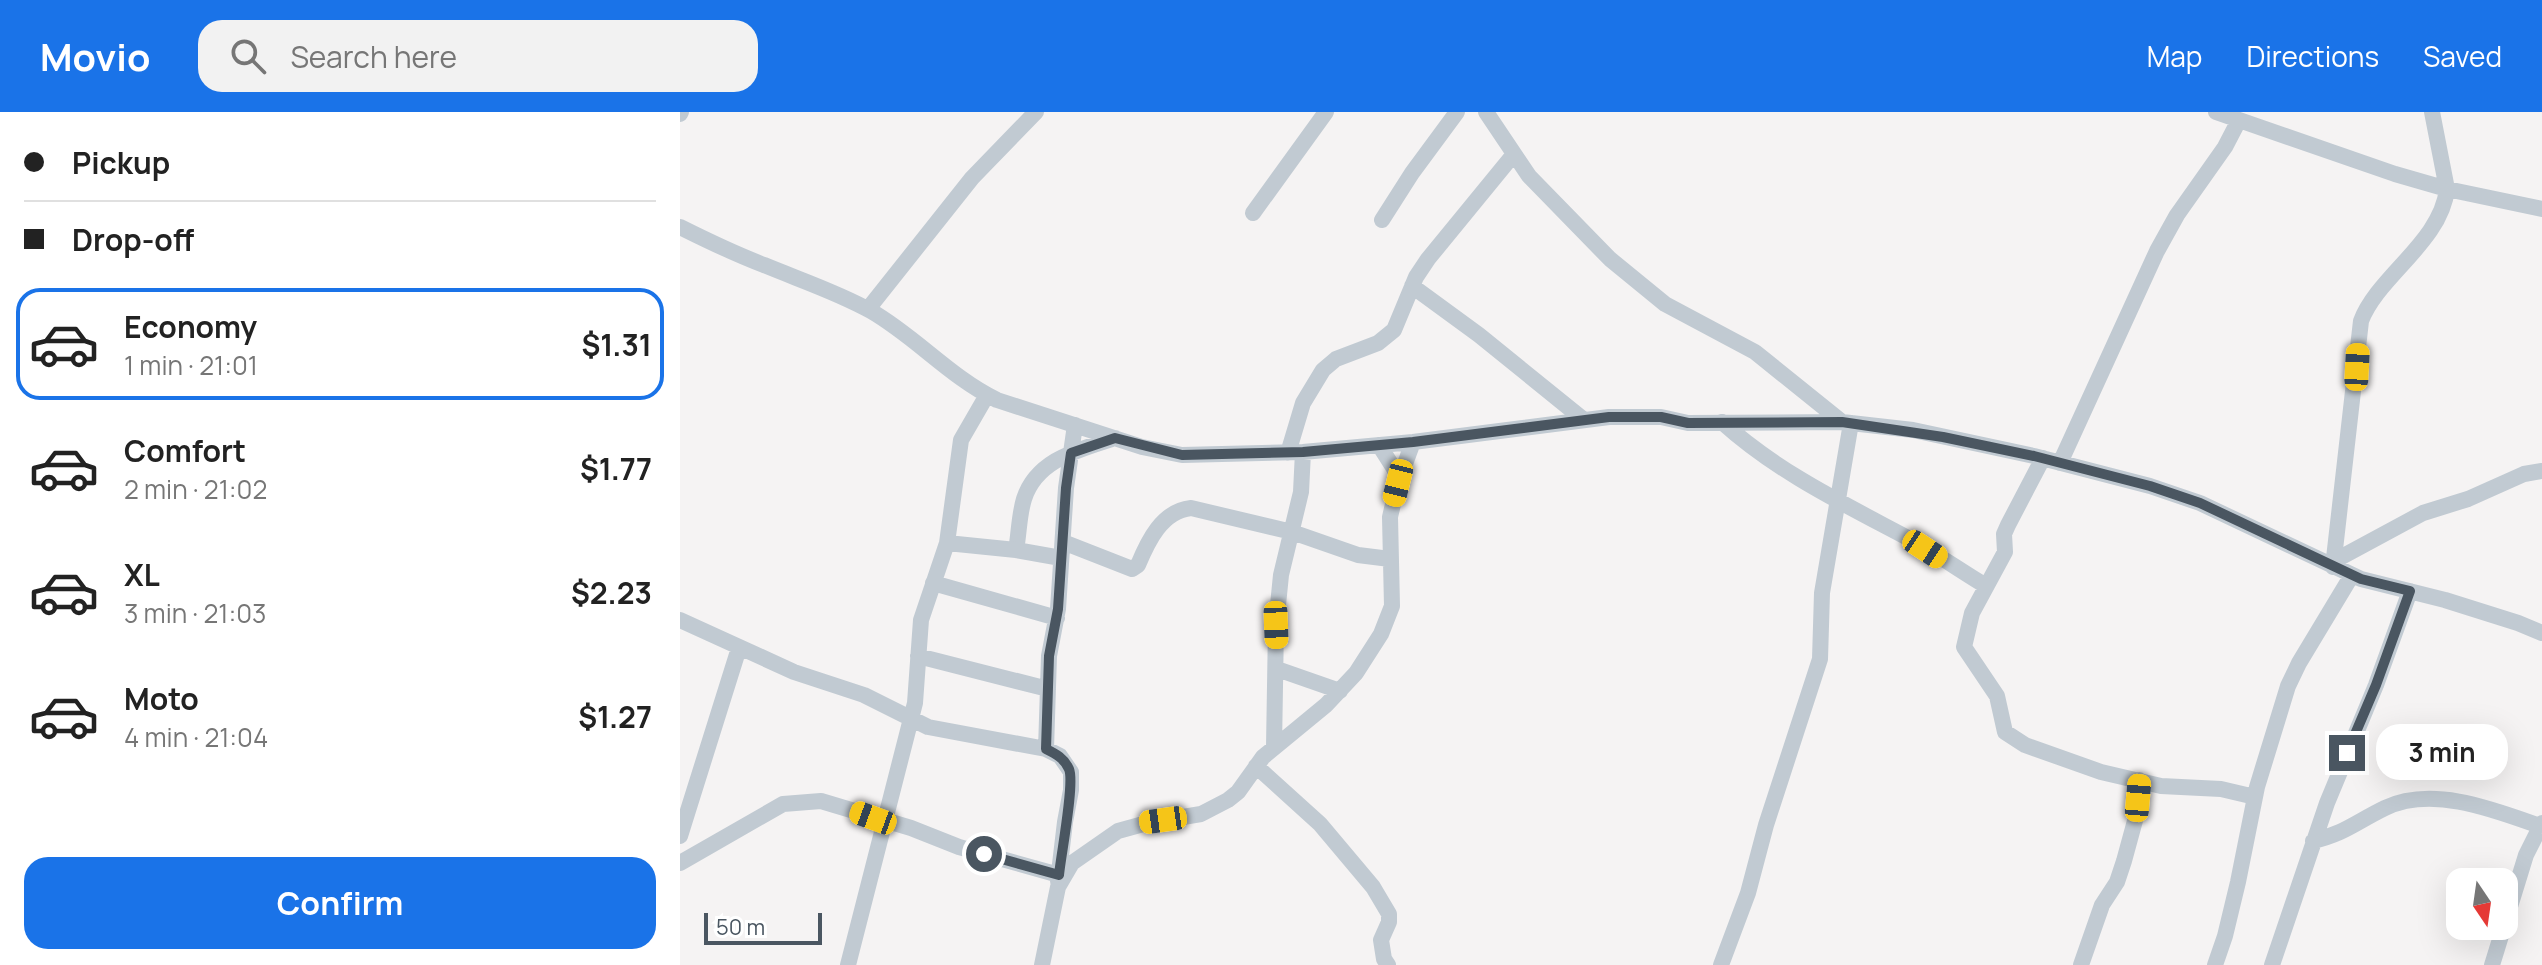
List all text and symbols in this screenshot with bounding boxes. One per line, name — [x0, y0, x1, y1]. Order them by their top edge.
search box — [198, 20, 758, 92]
text: Movio — [40, 30, 150, 82]
icon: search — [226, 34, 270, 78]
text: Search here — [290, 36, 457, 77]
text: Map — [2147, 37, 2202, 75]
text: Directions — [2246, 37, 2379, 75]
text: Saved — [2423, 37, 2502, 75]
text: Pickup — [72, 142, 170, 183]
text: Drop-off — [72, 219, 194, 260]
text: Economy — [124, 306, 257, 347]
icon: car — [28, 308, 100, 380]
text: $1.31 — [582, 324, 652, 365]
car — [2344, 342, 2370, 392]
text: 1 min · 21:01 — [124, 347, 258, 383]
text: Comfort — [124, 430, 246, 471]
icon: car — [28, 432, 100, 504]
text: $1.77 — [580, 448, 652, 489]
car — [1381, 457, 1415, 509]
text: 2 min · 21:02 — [124, 471, 267, 507]
car — [1898, 526, 1952, 572]
text: XL — [124, 554, 160, 595]
icon: car — [28, 556, 100, 628]
text: $2.23 — [571, 572, 652, 613]
text: 3 min · 21:03 — [124, 595, 266, 631]
car — [1263, 601, 1289, 649]
text: Moto — [124, 678, 199, 719]
icon: car — [28, 680, 100, 752]
text: $1.27 — [578, 696, 652, 737]
text: 4 min · 21:04 — [124, 719, 268, 755]
callout: 3 min — [2375, 725, 2507, 781]
text: 3 min — [2408, 734, 2476, 770]
route end — [2329, 735, 2365, 771]
car — [2124, 773, 2152, 823]
car — [846, 799, 900, 837]
car — [1138, 805, 1188, 835]
route start — [966, 836, 1002, 872]
button: Confirm — [24, 857, 656, 949]
north arrow — [2446, 868, 2518, 940]
map controls — [2446, 868, 2518, 940]
scale bar — [704, 909, 822, 945]
text: 50 m — [716, 912, 765, 942]

